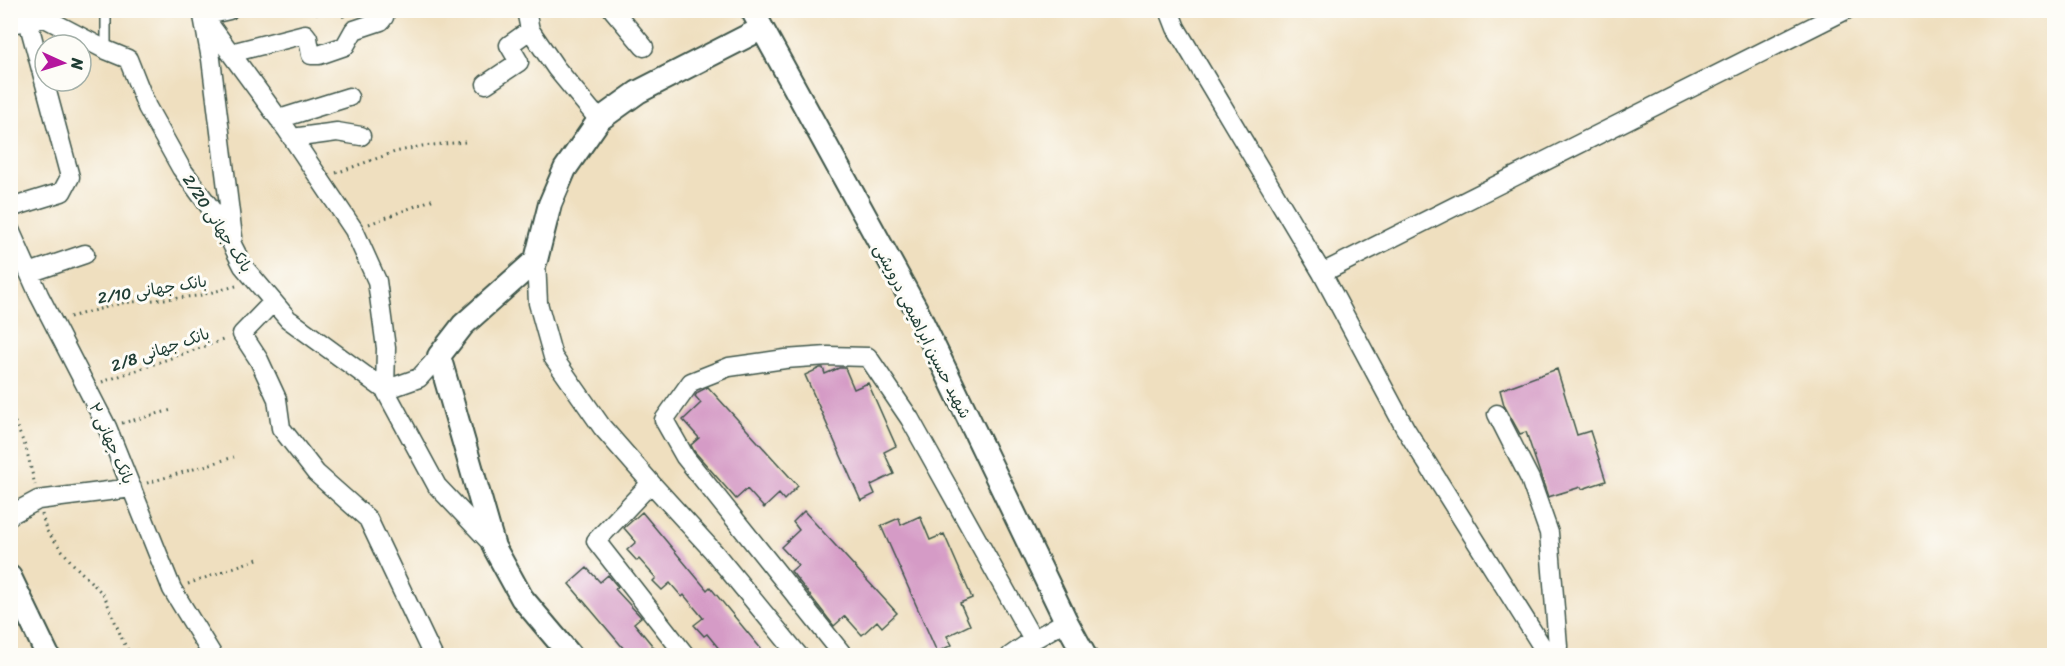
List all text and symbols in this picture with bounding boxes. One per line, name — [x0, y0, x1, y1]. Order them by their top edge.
north arrow — [33, 33, 93, 93]
text: N — [63, 56, 92, 71]
street label: بانک جهانی 2/20 — [175, 168, 260, 278]
street label: شهید حسین ابراهیمی درویشی — [866, 239, 979, 424]
street label: بانک جهانی 2/10 — [95, 267, 209, 312]
street label: بانک جهانی 2/8 — [107, 319, 214, 380]
street label: بانک جهانی ۲ — [81, 397, 143, 489]

